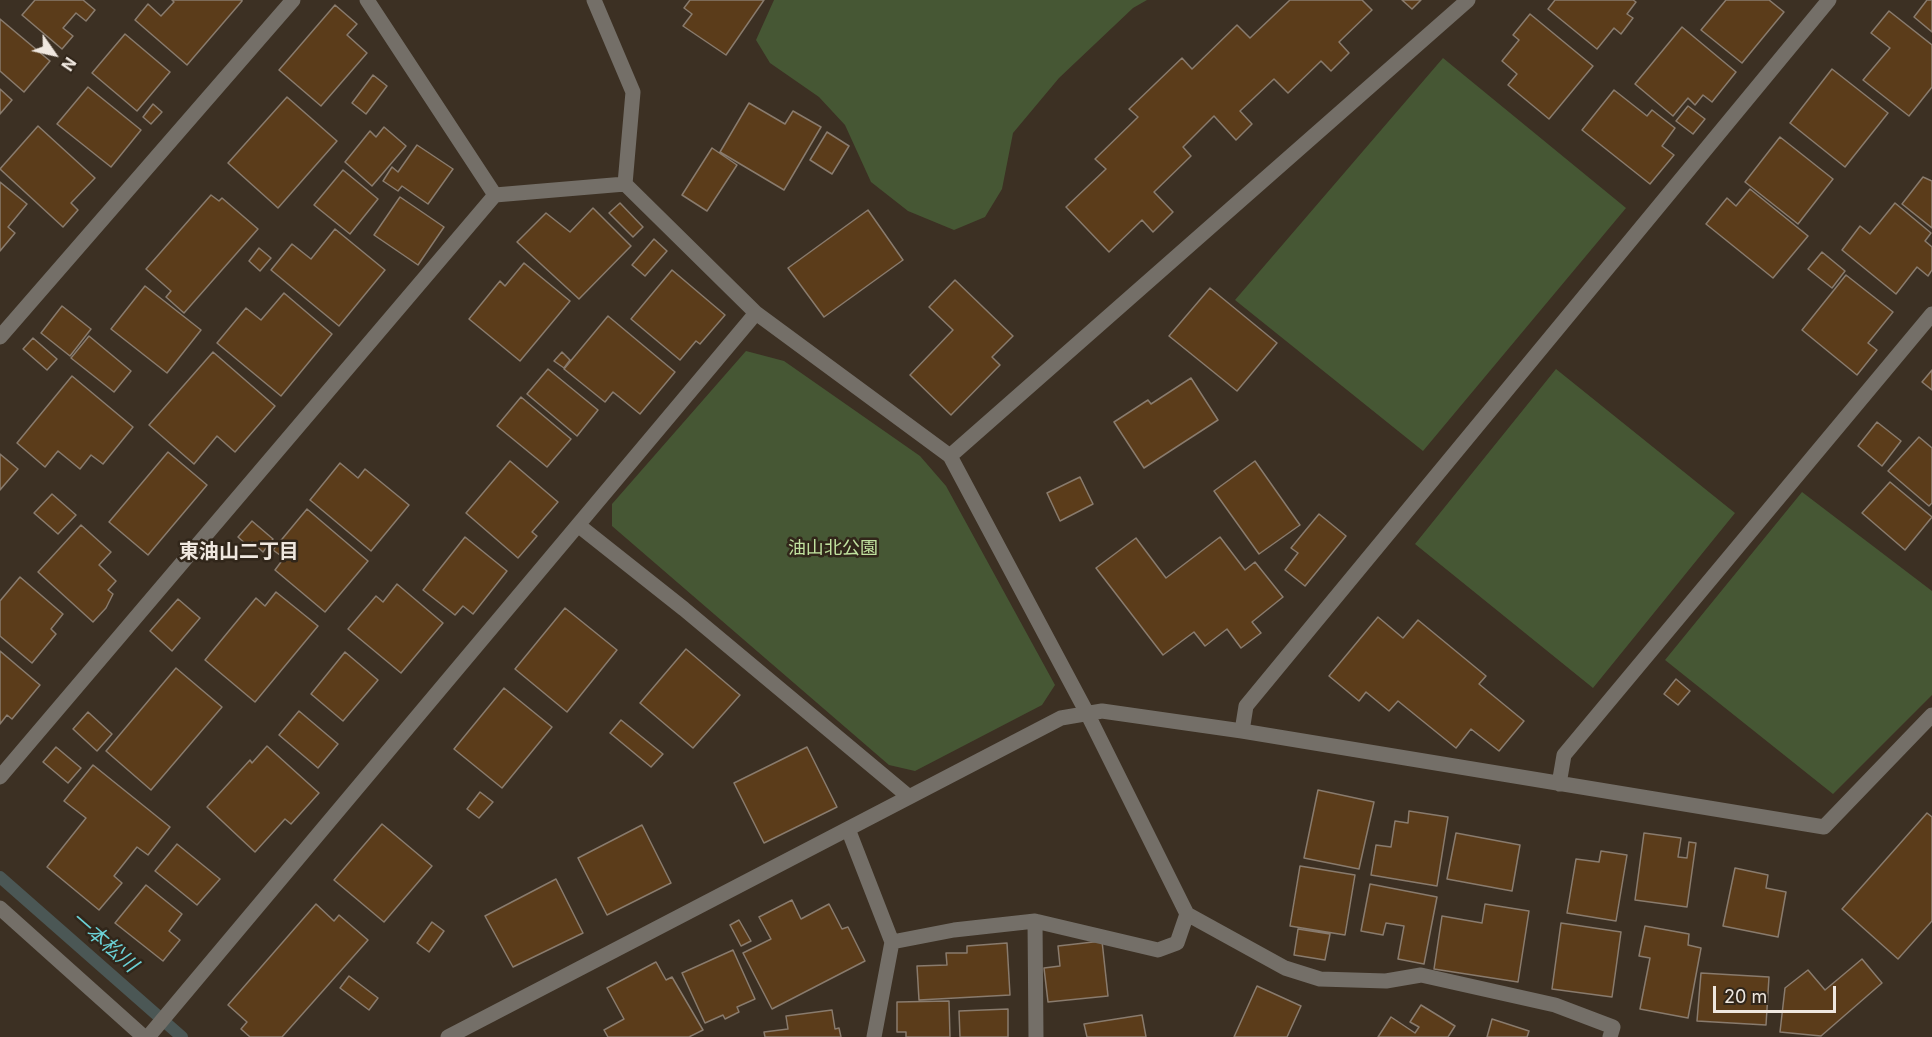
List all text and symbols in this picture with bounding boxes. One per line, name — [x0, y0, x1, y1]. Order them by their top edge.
north arrow — [24, 24, 84, 84]
text: N — [57, 53, 81, 75]
park label: 油山北公園 — [788, 538, 878, 560]
district label: 東油山二丁目 — [179, 540, 299, 564]
water label: 一本松川 — [66, 907, 142, 977]
scale bar — [1716, 974, 1839, 1012]
text: 20 m — [1724, 986, 1767, 1007]

